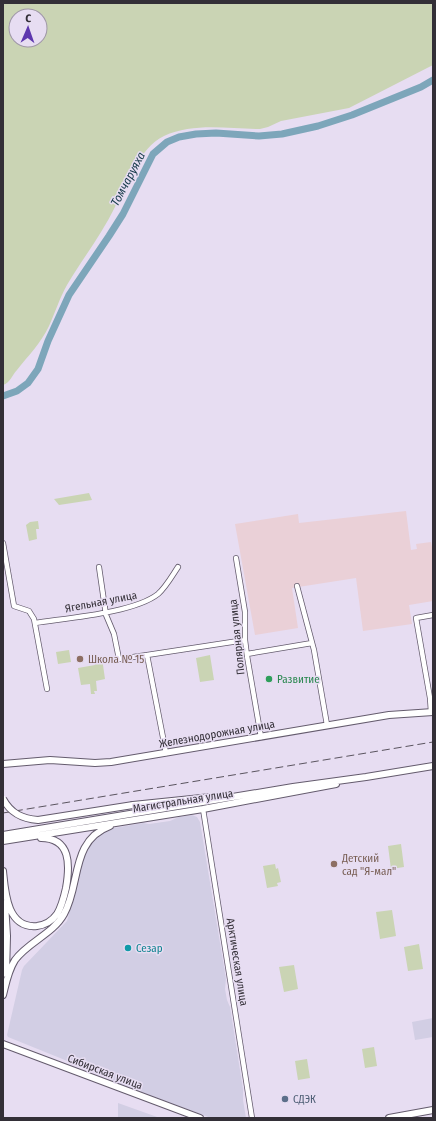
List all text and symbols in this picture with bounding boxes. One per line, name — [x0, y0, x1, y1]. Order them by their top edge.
north arrow — [8, 8, 48, 48]
text: С — [25, 12, 32, 25]
water label: Томчаруяха — [108, 150, 148, 208]
street label: Ягельная улица — [64, 589, 138, 615]
street label: Полярная улица — [227, 598, 247, 676]
place label: Школа № 15 — [88, 653, 144, 666]
marker: Школа № 15 — [75, 654, 85, 664]
place label: Развитие — [277, 673, 320, 686]
marker: Развитие — [264, 674, 274, 684]
street label: Железнодорожная улица — [158, 717, 276, 751]
street label: Магистральная улица — [132, 787, 234, 815]
place label: Детский сад "Я-мал" — [341, 852, 396, 878]
marker: Детский сад "Я-мал" — [329, 859, 339, 869]
street label: Арктическая улица — [224, 917, 250, 1007]
place label: Сезар — [136, 942, 163, 955]
marker: Сезар — [123, 943, 133, 953]
street label: Сибирская улица — [66, 1052, 144, 1092]
place label: СДЭК — [293, 1093, 316, 1106]
marker: СДЭК — [280, 1094, 290, 1104]

